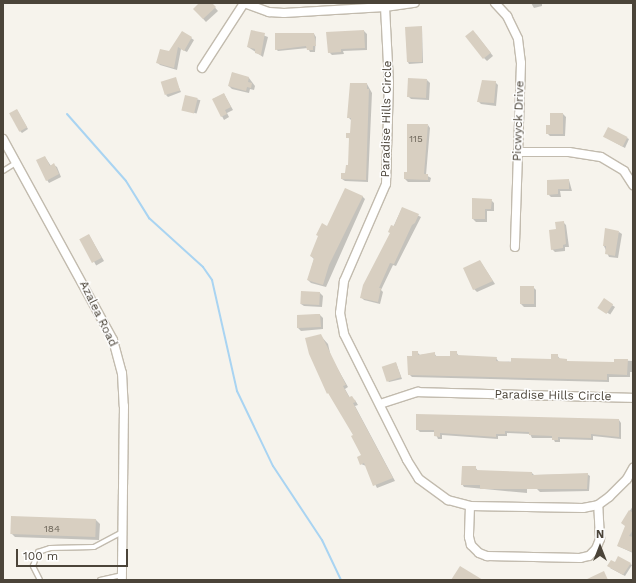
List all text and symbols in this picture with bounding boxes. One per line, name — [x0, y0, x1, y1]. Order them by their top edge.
street label: Paradise Hills Circle — [379, 60, 395, 178]
street label: Picwyck Drive — [510, 80, 528, 162]
house number: 115 — [409, 133, 423, 145]
street label: Azalea Road — [76, 279, 120, 349]
street label: Paradise Hills Circle — [494, 388, 612, 404]
house number: 184 — [44, 523, 60, 535]
north arrow — [580, 527, 620, 567]
text: N — [596, 528, 604, 541]
scale bar — [18, 541, 130, 567]
text: 100 m — [23, 549, 58, 563]

